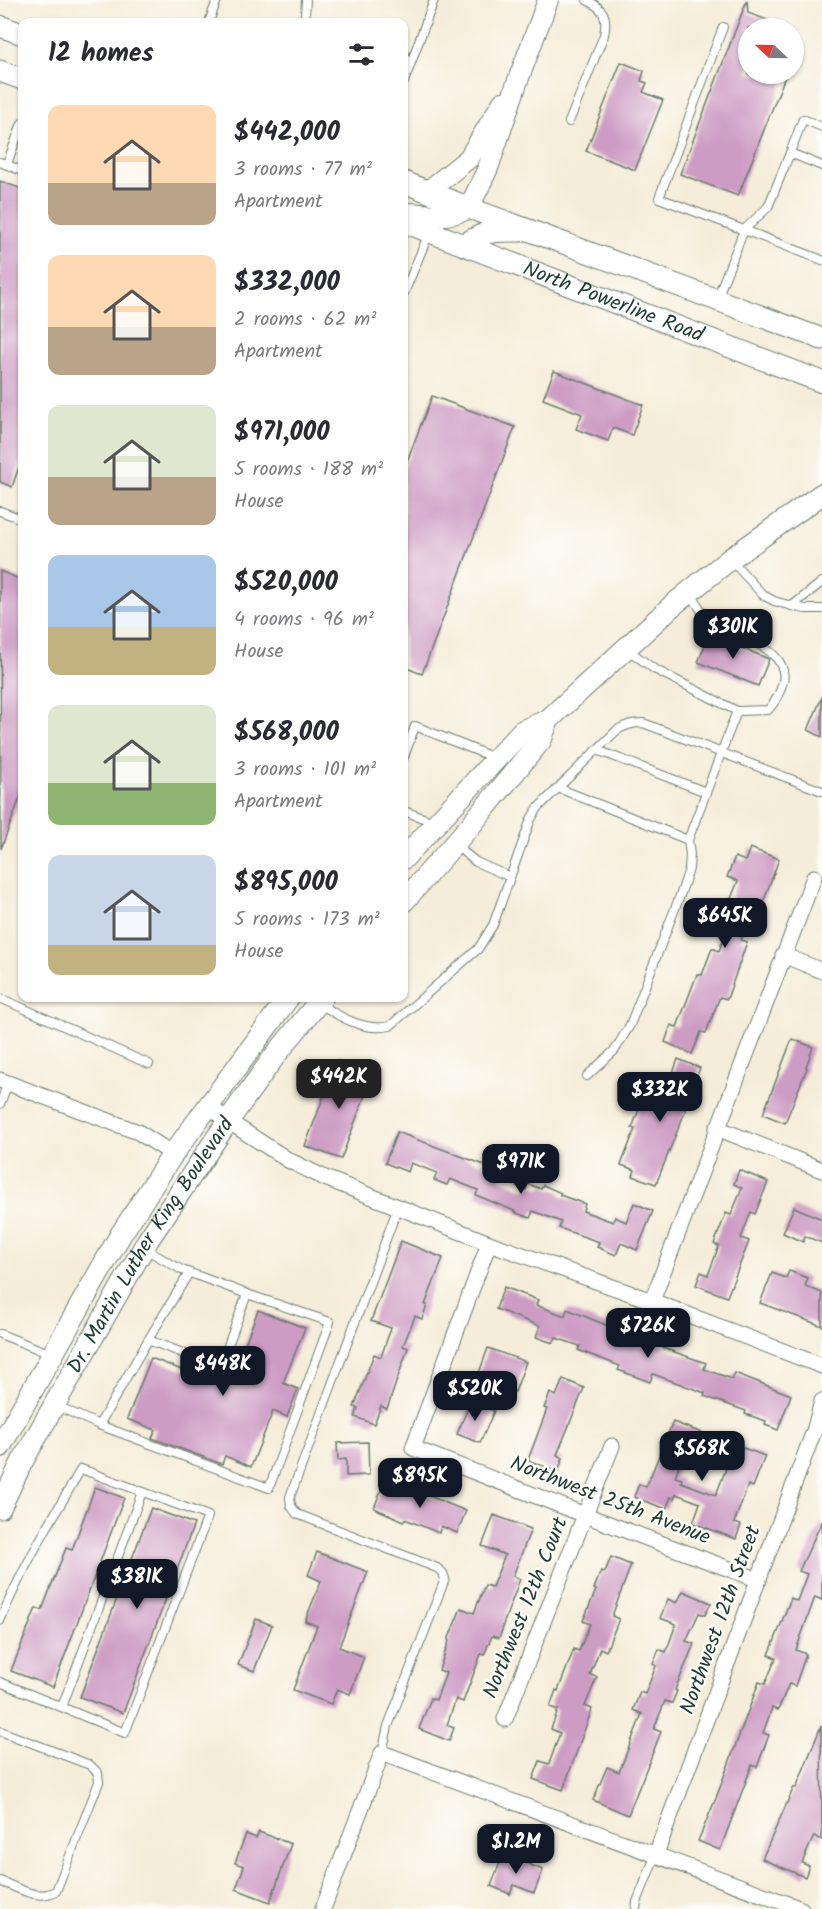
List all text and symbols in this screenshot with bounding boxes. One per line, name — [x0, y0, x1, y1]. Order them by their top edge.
north arrow — [738, 18, 804, 84]
map controls — [738, 18, 804, 84]
text: 12 homes — [48, 33, 154, 75]
icon: filters — [345, 38, 378, 71]
text: $442,000 — [234, 112, 340, 154]
icon: home — [96, 129, 168, 201]
text: 3 rooms · 77 m² — [234, 154, 372, 186]
text: Apartment — [234, 186, 323, 218]
street label: North Powerline Road — [518, 252, 709, 352]
text: $332,000 — [234, 262, 340, 304]
icon: home — [96, 279, 168, 351]
text: 2 rooms · 62 m² — [234, 304, 376, 336]
text: Apartment — [234, 336, 323, 368]
text: $971,000 — [234, 412, 330, 454]
icon: home — [96, 429, 168, 501]
text: 5 rooms · 188 m² — [234, 454, 383, 486]
text: House — [234, 486, 284, 518]
text: $520,000 — [234, 562, 338, 604]
icon: home — [96, 579, 168, 651]
text: 4 rooms · 96 m² — [234, 604, 374, 636]
pin: $301K — [691, 609, 775, 660]
text: $301K — [707, 612, 759, 644]
text: House — [234, 636, 284, 668]
text: $568,000 — [234, 712, 339, 754]
icon: home — [96, 729, 168, 801]
text: 3 rooms · 101 m² — [234, 754, 376, 786]
text: Apartment — [234, 786, 323, 818]
text: $895,000 — [234, 862, 338, 904]
icon: home — [96, 879, 168, 951]
pin: $645K — [683, 898, 767, 949]
text: $645K — [697, 901, 753, 933]
text: 5 rooms · 173 m² — [234, 904, 380, 936]
text: House — [234, 936, 284, 968]
pin: $442K — [297, 1059, 381, 1110]
text: $442K — [310, 1062, 368, 1094]
pin: $332K — [618, 1072, 702, 1123]
text: $332K — [631, 1075, 689, 1107]
street label: Dr. Martin Luther King Boulevard — [59, 1110, 243, 1380]
pin: $971K — [479, 1144, 563, 1195]
text: $971K — [496, 1147, 546, 1179]
pin: $726K — [606, 1308, 690, 1359]
text: $726K — [620, 1311, 676, 1343]
pin: $448K — [181, 1346, 265, 1397]
text: $448K — [194, 1349, 252, 1381]
pin: $520K — [433, 1371, 517, 1422]
text: $520K — [447, 1374, 503, 1406]
pin: $568K — [660, 1431, 744, 1482]
text: $568K — [674, 1434, 730, 1466]
street label: Northwest 25th Avenue — [505, 1448, 715, 1555]
pin: $895K — [378, 1458, 462, 1509]
text: $895K — [392, 1461, 448, 1493]
street label: Northwest 12th Court — [475, 1512, 578, 1704]
street label: Northwest 12th Street — [671, 1520, 771, 1719]
pin: $381K — [95, 1559, 179, 1610]
text: $381K — [111, 1562, 163, 1594]
pin: $1.2M — [474, 1824, 558, 1875]
text: $1.2M — [491, 1827, 541, 1859]

